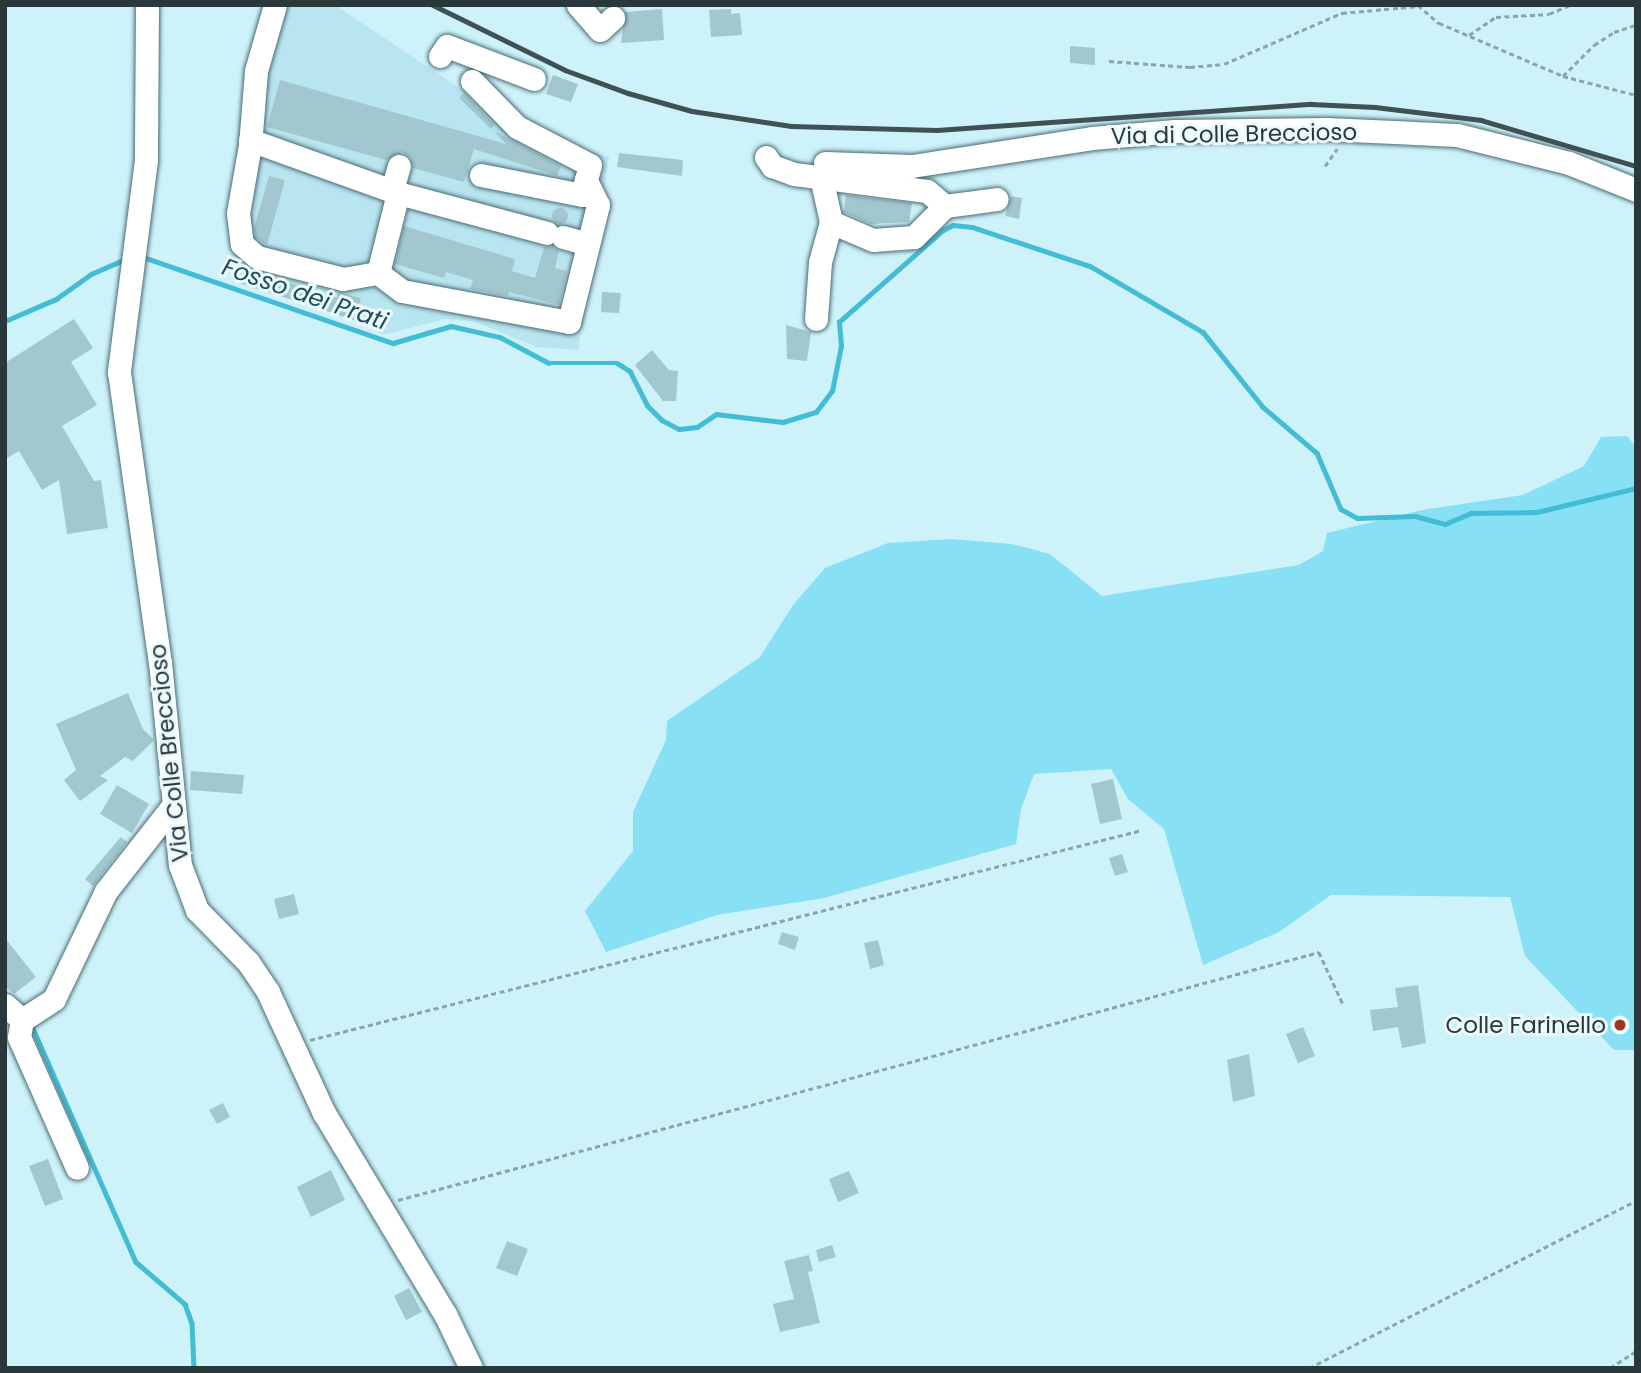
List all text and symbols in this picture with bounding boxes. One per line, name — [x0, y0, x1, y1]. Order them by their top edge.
street label: Via di Colle Breccioso — [1111, 118, 1357, 150]
water label: Fosso dei Prati — [219, 252, 391, 336]
street label: Via Colle Breccioso — [144, 643, 194, 863]
place label: Colle Farinello — [1445, 1011, 1606, 1039]
marker: Colle Farinello — [1612, 1017, 1628, 1033]

